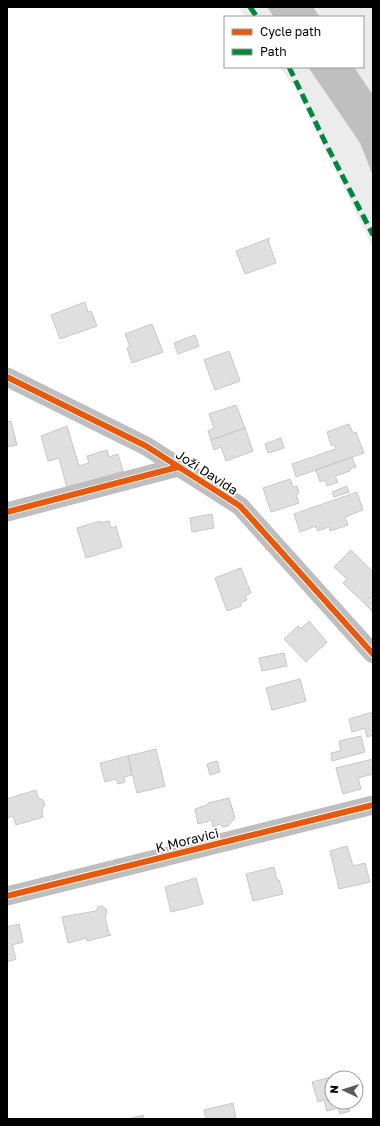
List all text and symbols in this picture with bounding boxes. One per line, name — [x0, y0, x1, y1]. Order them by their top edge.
legend — [224, 16, 364, 68]
text: Cycle path — [260, 24, 321, 39]
text: Path — [260, 44, 287, 59]
street label: Joži Davida — [173, 446, 241, 498]
street label: K Moravici — [154, 824, 220, 856]
north arrow — [324, 1070, 364, 1110]
text: N — [327, 1085, 340, 1094]

